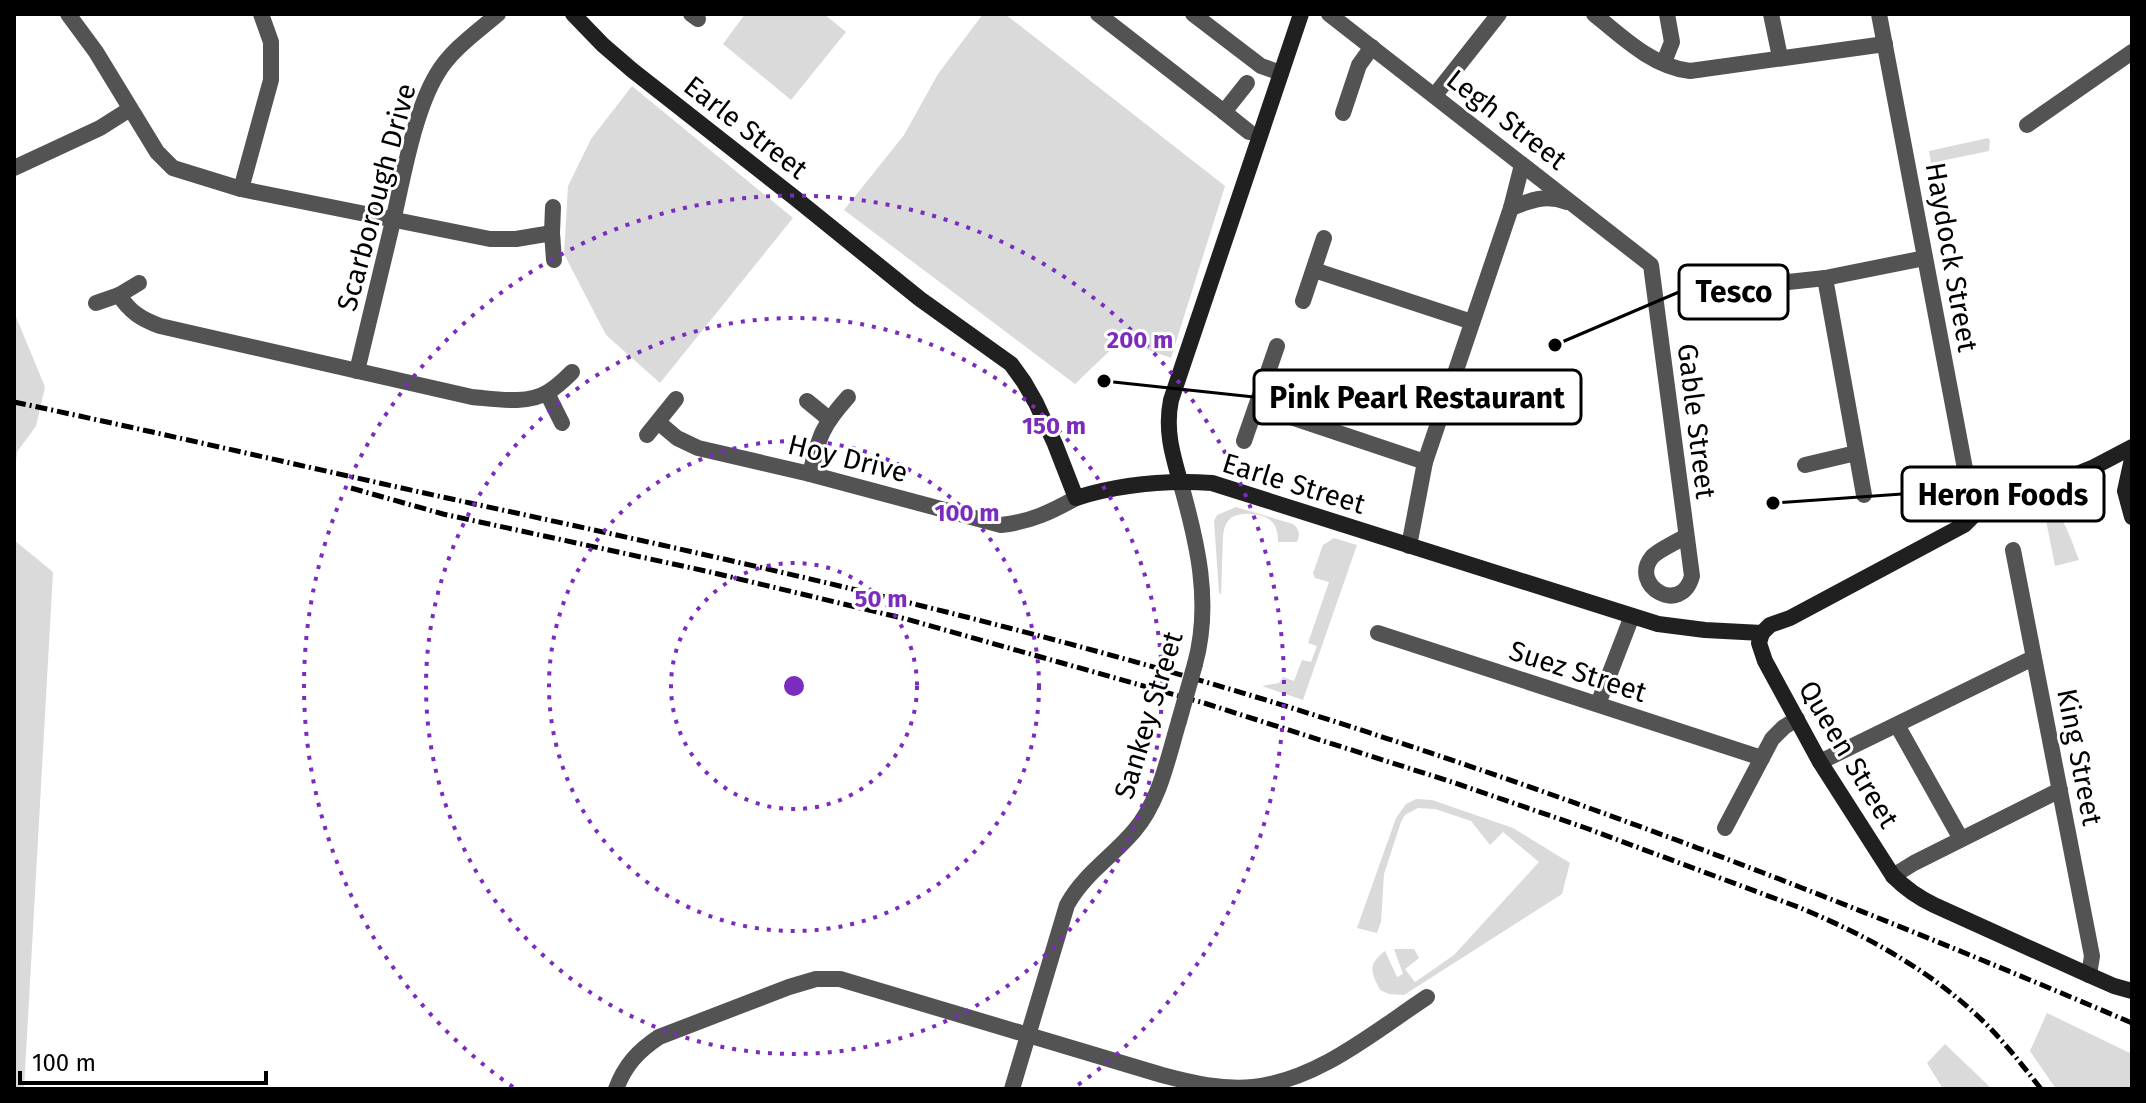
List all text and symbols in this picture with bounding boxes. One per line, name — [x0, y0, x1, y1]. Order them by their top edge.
street label: Legh Street — [1440, 62, 1574, 177]
street label: Earle Street — [677, 69, 815, 186]
street label: Scarborough Drive — [330, 80, 423, 314]
street label: Haydock Street — [1919, 160, 1985, 355]
callout: Tesco — [1679, 265, 1788, 319]
text: Tesco — [1696, 274, 1772, 310]
text: 200 m — [1107, 326, 1173, 354]
street label: Gable Street — [1671, 342, 1723, 501]
callout: Pink Pearl Restaurant — [1254, 370, 1581, 424]
text: Pink Pearl Restaurant — [1269, 380, 1565, 416]
text: 150 m — [1022, 412, 1086, 440]
street label: Hoy Drive — [785, 428, 911, 489]
street label: Earle Street — [1219, 446, 1370, 521]
callout: Heron Foods — [1902, 467, 2104, 521]
text: Heron Foods — [1918, 477, 2088, 513]
text: 100 m — [934, 499, 1000, 527]
text: 50 m — [855, 585, 907, 613]
street label: Sankey Street — [1107, 627, 1190, 803]
street label: Suez Street — [1505, 634, 1651, 709]
centre of rings — [780, 672, 808, 700]
street label: Queen Street — [1792, 675, 1906, 835]
street label: King Street — [2050, 686, 2109, 829]
scale bar — [20, 1035, 266, 1085]
text: 100 m — [32, 1049, 96, 1077]

